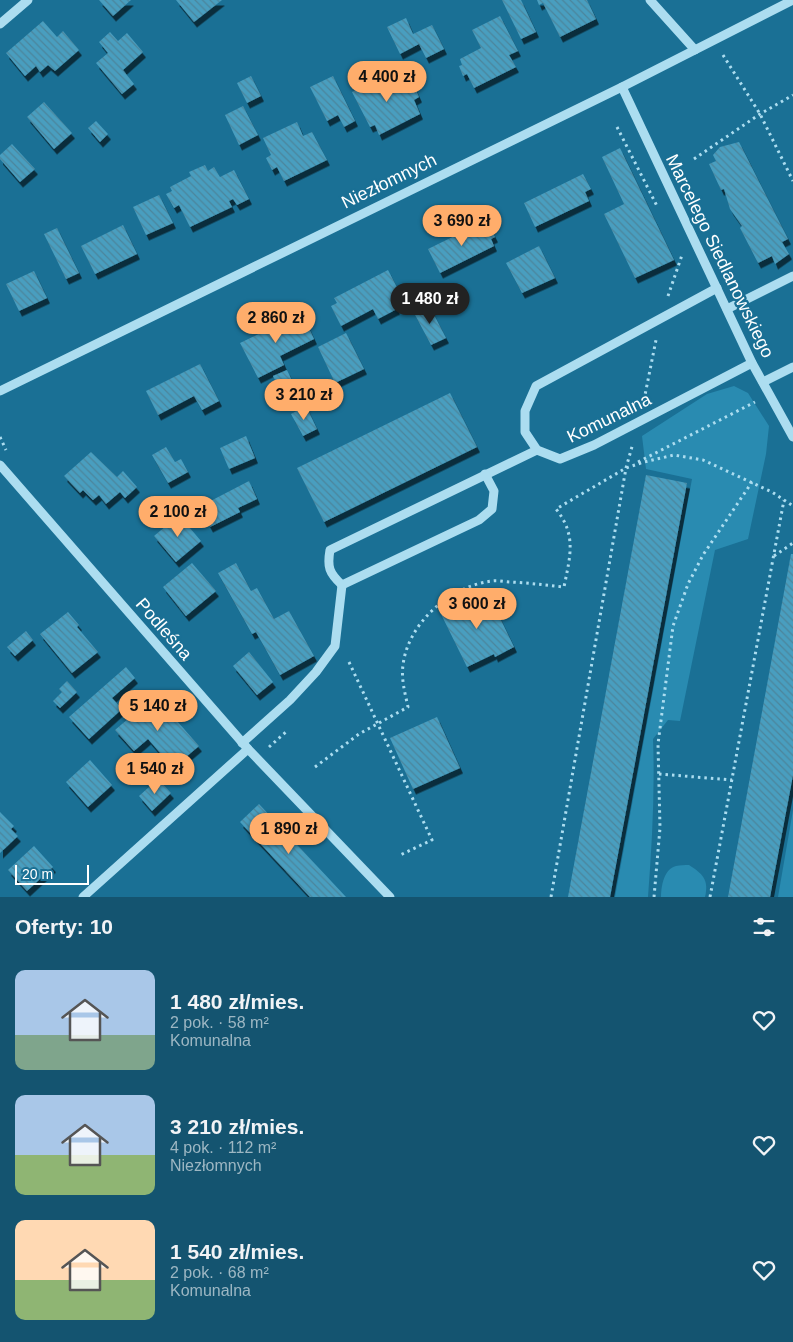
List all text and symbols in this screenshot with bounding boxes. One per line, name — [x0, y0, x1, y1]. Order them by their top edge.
pin: 4 400 zł — [335, 61, 439, 103]
text: 4 400 zł — [359, 68, 415, 85]
street label: Niezłomnych — [338, 149, 440, 213]
street label: Marcelego Siedlanowskiego — [662, 151, 778, 361]
pin: 3 690 zł — [410, 204, 514, 247]
text: 3 690 zł — [434, 212, 490, 229]
pin: 1 480 zł — [378, 282, 482, 325]
text: 1 480 zł — [402, 290, 458, 307]
pin: 2 860 zł — [224, 302, 328, 344]
text: 2 860 zł — [248, 309, 304, 326]
pin: 3 210 zł — [252, 378, 356, 421]
text: 3 210 zł — [276, 386, 332, 403]
street label: Komunalna — [564, 389, 655, 447]
pin: 2 100 zł — [126, 496, 230, 538]
text: 2 100 zł — [150, 503, 206, 520]
pin: 3 600 zł — [425, 588, 529, 630]
street label: Podleśna — [132, 594, 197, 665]
text: 3 600 zł — [449, 595, 505, 612]
pin: 5 140 zł — [106, 690, 210, 732]
text: 5 140 zł — [130, 697, 186, 714]
pin: 1 540 zł — [103, 752, 207, 795]
text: 1 540 zł — [127, 760, 183, 777]
pin: 1 890 zł — [237, 812, 341, 855]
text: 1 890 zł — [261, 820, 317, 837]
scale bar — [15, 862, 89, 885]
text: 20 m — [22, 866, 53, 882]
icon: filters — [750, 913, 778, 941]
text: Oferty: 10 — [15, 915, 113, 938]
icon: home — [55, 990, 115, 1050]
text: 1 480 zł/mies. — [170, 990, 304, 1013]
icon: heart — [750, 1006, 778, 1034]
text: 2 pok. · 58 m² — [170, 1014, 269, 1031]
text: Komunalna — [170, 1032, 251, 1049]
icon: home — [55, 1115, 115, 1175]
text: 3 210 zł/mies. — [170, 1115, 304, 1138]
icon: heart — [750, 1131, 778, 1159]
text: 4 pok. · 112 m² — [170, 1139, 276, 1156]
text: Niezłomnych — [170, 1157, 262, 1174]
icon: home — [55, 1240, 115, 1300]
text: 1 540 zł/mies. — [170, 1240, 304, 1263]
icon: heart — [750, 1256, 778, 1284]
text: 2 pok. · 68 m² — [170, 1264, 269, 1281]
text: Komunalna — [170, 1282, 251, 1299]

